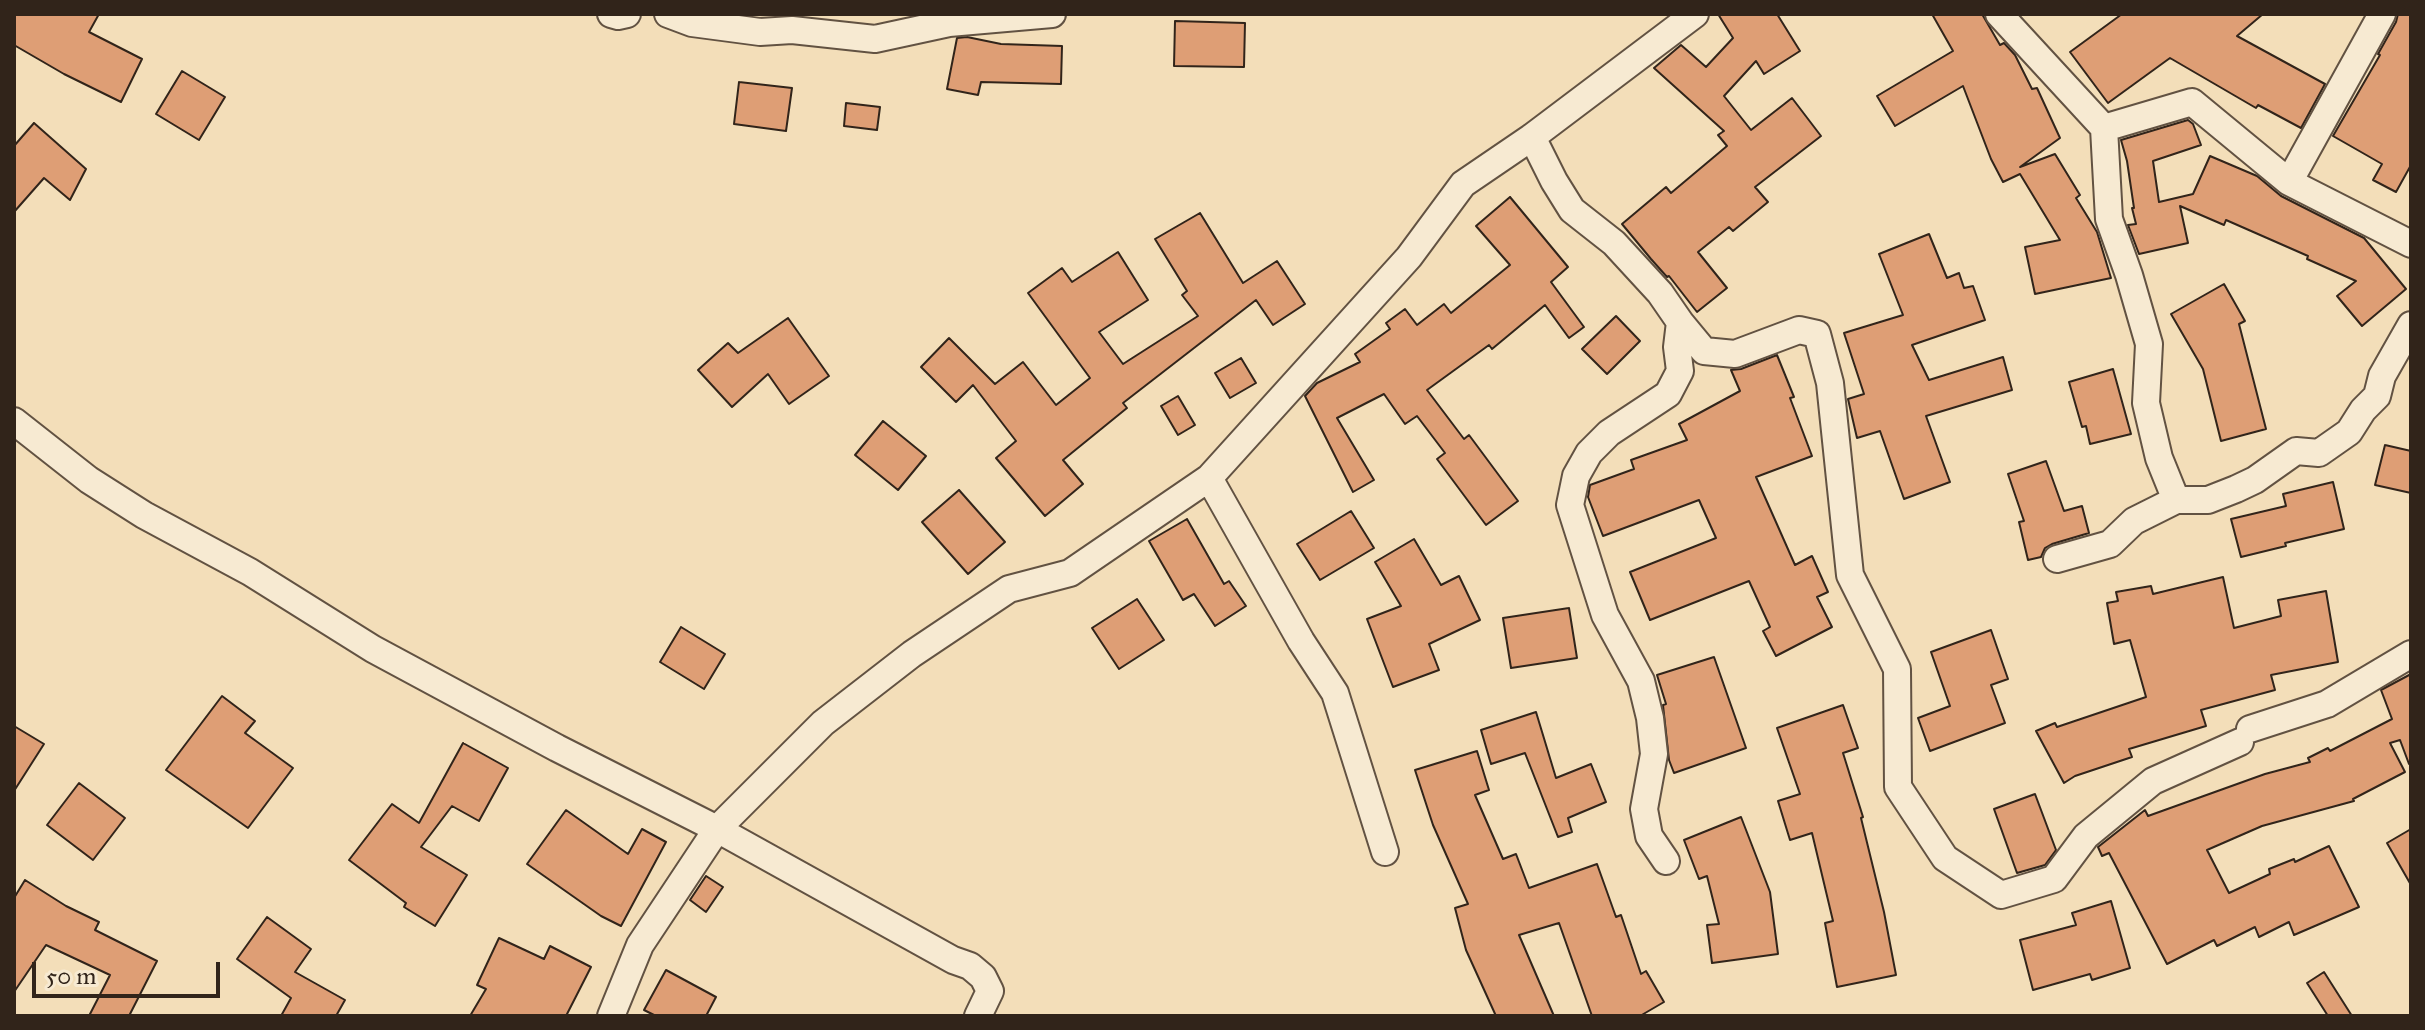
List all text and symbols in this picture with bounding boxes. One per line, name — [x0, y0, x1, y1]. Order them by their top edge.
scale bar — [36, 946, 224, 996]
text: 50 m — [46, 961, 96, 991]

